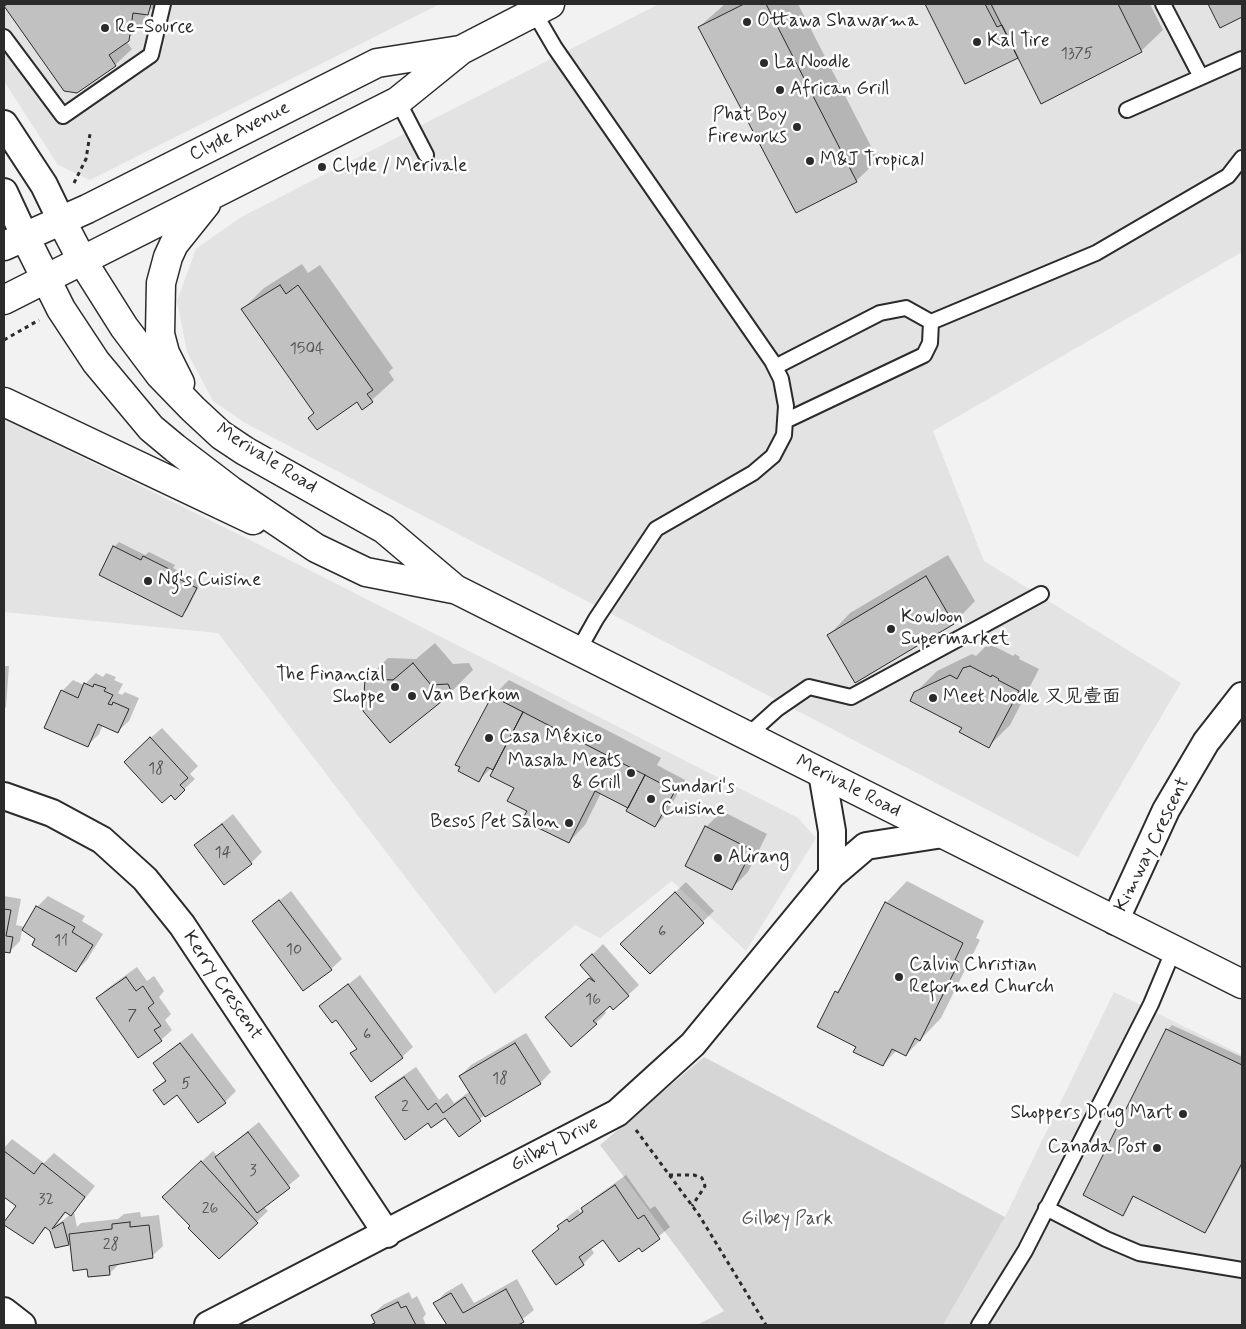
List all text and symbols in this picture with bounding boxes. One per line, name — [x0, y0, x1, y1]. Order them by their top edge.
place label: Ottawa Shawarma — [757, 11, 918, 33]
marker: Ottawa Shawarma — [741, 16, 753, 28]
place label: Re-Source — [115, 17, 194, 39]
marker: Re-Source — [99, 22, 111, 34]
place label: Kal Tire — [987, 31, 1049, 53]
marker: Kal Tire — [971, 36, 983, 48]
house number: 1375 — [1061, 45, 1093, 65]
place label: La Noodle — [774, 52, 850, 74]
marker: La Noodle — [758, 57, 770, 69]
place label: African Grill — [790, 79, 890, 101]
marker: African Grill — [774, 84, 786, 96]
street label: Clyde Avenue — [186, 97, 294, 167]
place label: Phat Boy Fireworks — [708, 105, 787, 149]
marker: Phat Boy Fireworks — [791, 121, 803, 133]
place label: M&J Tropical — [820, 150, 924, 172]
marker: M&J Tropical — [804, 155, 816, 167]
place label: Clyde / Merivale — [332, 156, 467, 178]
marker: Clyde / Merivale — [316, 161, 328, 173]
house number: 1504 — [290, 340, 324, 360]
street label: Merivale Road — [211, 419, 321, 499]
place label: Ng's Cuisine — [158, 570, 261, 592]
marker: Ng's Cuisine — [142, 575, 154, 587]
place label: Kowloon Supermarket — [901, 607, 1009, 651]
marker: Kowloon Supermarket — [885, 623, 897, 635]
place label: The Financial Shoppe — [276, 665, 385, 709]
marker: The Financial Shoppe — [389, 681, 401, 693]
place label: Van Berkom — [422, 685, 520, 707]
place label: Meet Noodle 又见壹面 — [943, 687, 1121, 709]
marker: Van Berkom — [406, 690, 418, 702]
marker: Meet Noodle 又见壹面 — [927, 692, 939, 704]
place label: Casa México — [499, 727, 602, 749]
marker: Casa México — [483, 732, 495, 744]
place label: Masala Meats & Grill — [508, 751, 621, 795]
street label: Merivale Road — [792, 751, 904, 823]
house number: 18 — [148, 760, 164, 780]
marker: Masala Meats & Grill — [625, 767, 637, 779]
street label: Kimway Crescent — [1111, 774, 1195, 916]
place label: Sundari's Cuisine — [661, 777, 735, 821]
marker: Sundari's Cuisine — [645, 793, 657, 805]
place label: Besos Pet Salon — [430, 812, 559, 834]
marker: Besos Pet Salon — [563, 817, 575, 829]
house number: 14 — [215, 844, 231, 864]
place label: Alirang — [728, 847, 789, 869]
marker: Alirang — [712, 852, 724, 864]
house number: 6 — [658, 923, 666, 943]
street label: Kerry Crescent — [177, 927, 267, 1045]
house number: 11 — [54, 932, 68, 952]
house number: 10 — [286, 941, 302, 961]
place label: Calvin Christian Reformed Church — [909, 955, 1054, 999]
marker: Calvin Christian Reformed Church — [893, 971, 905, 983]
house number: 16 — [585, 991, 601, 1011]
house number: 7 — [127, 1007, 137, 1027]
house number: 6 — [363, 1026, 371, 1046]
house number: 18 — [492, 1070, 508, 1090]
house number: 5 — [181, 1075, 191, 1095]
house number: 2 — [401, 1098, 409, 1118]
place label: Shoppers Drug Mart — [1010, 1103, 1173, 1125]
marker: Shoppers Drug Mart — [1177, 1108, 1189, 1120]
street label: Gilbey Drive — [507, 1112, 603, 1178]
place label: Canada Post — [1048, 1137, 1147, 1159]
marker: Canada Post — [1151, 1142, 1163, 1154]
house number: 3 — [249, 1162, 257, 1182]
house number: 32 — [38, 1191, 54, 1211]
house number: 26 — [202, 1200, 218, 1220]
park label: Gilbey Park — [741, 1209, 833, 1231]
house number: 28 — [103, 1236, 119, 1256]

